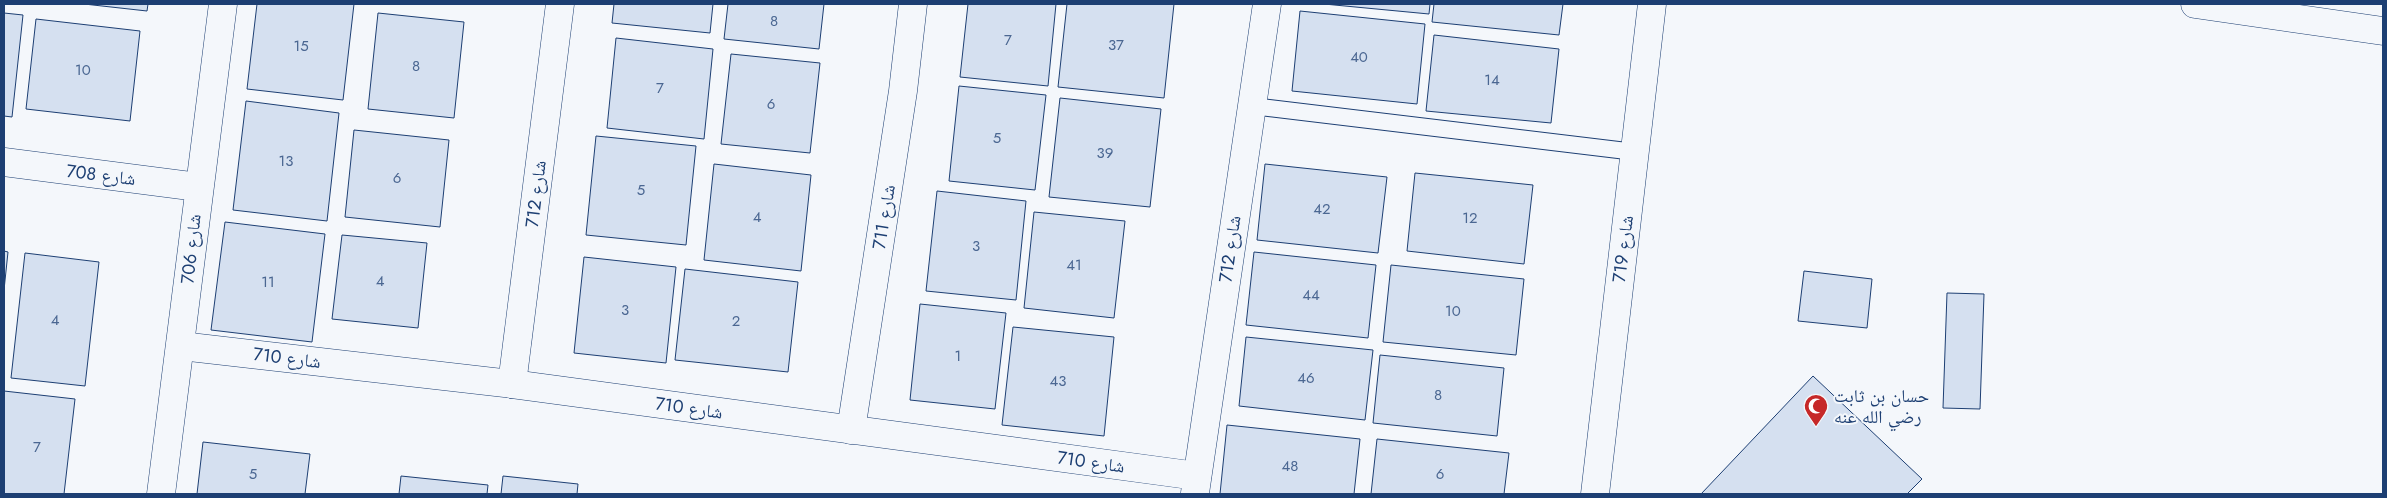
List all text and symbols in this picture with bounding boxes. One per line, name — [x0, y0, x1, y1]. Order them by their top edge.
house number: 8 — [770, 10, 778, 32]
house number: 7 — [1004, 29, 1012, 51]
house number: 37 — [1108, 34, 1124, 56]
house number: 15 — [293, 35, 309, 57]
house number: 40 — [1350, 46, 1368, 68]
house number: 8 — [412, 55, 420, 77]
house number: 10 — [75, 59, 91, 81]
house number: 14 — [1484, 69, 1500, 91]
house number: 7 — [656, 77, 664, 99]
house number: 6 — [767, 93, 775, 115]
house number: 5 — [993, 127, 1001, 149]
house number: 39 — [1097, 142, 1113, 164]
house number: 13 — [279, 150, 293, 172]
street label: شارع 708 — [65, 158, 137, 192]
street label: شارع 712 — [519, 159, 553, 229]
house number: 6 — [393, 167, 401, 189]
house number: 5 — [637, 179, 645, 201]
street label: شارع 711 — [866, 183, 902, 251]
house number: 42 — [1313, 198, 1331, 220]
house number: 4 — [753, 206, 762, 228]
house number: 12 — [1462, 207, 1478, 229]
street label: شارع 706 — [174, 213, 208, 285]
street label: شارع 712 — [1212, 214, 1248, 284]
street label: شارع 719 — [1606, 214, 1640, 284]
house number: 3 — [972, 235, 980, 257]
house number: 41 — [1066, 254, 1082, 276]
house number: 4 — [376, 270, 385, 292]
house number: 11 — [261, 271, 275, 293]
house number: 44 — [1302, 284, 1320, 306]
house number: 3 — [621, 299, 629, 321]
house number: 10 — [1445, 300, 1461, 322]
house number: 4 — [51, 309, 60, 331]
house number: 2 — [732, 310, 740, 332]
street label: شارع 710 — [252, 341, 322, 375]
house number: 1 — [955, 345, 961, 367]
house number: 46 — [1297, 367, 1315, 389]
house number: 43 — [1050, 370, 1066, 392]
place label: حسان بن ثابت رضي الله عنه — [1834, 383, 1929, 432]
house number: 8 — [1434, 384, 1442, 406]
street label: شارع 710 — [654, 390, 724, 426]
mosque icon: حسان بن ثابت رضي الله عنه — [1803, 393, 1829, 427]
house number: 7 — [33, 436, 41, 458]
street label: شارع 710 — [1056, 444, 1126, 480]
house number: 48 — [1282, 455, 1298, 477]
house number: 5 — [249, 463, 257, 485]
house number: 6 — [1436, 463, 1444, 485]

